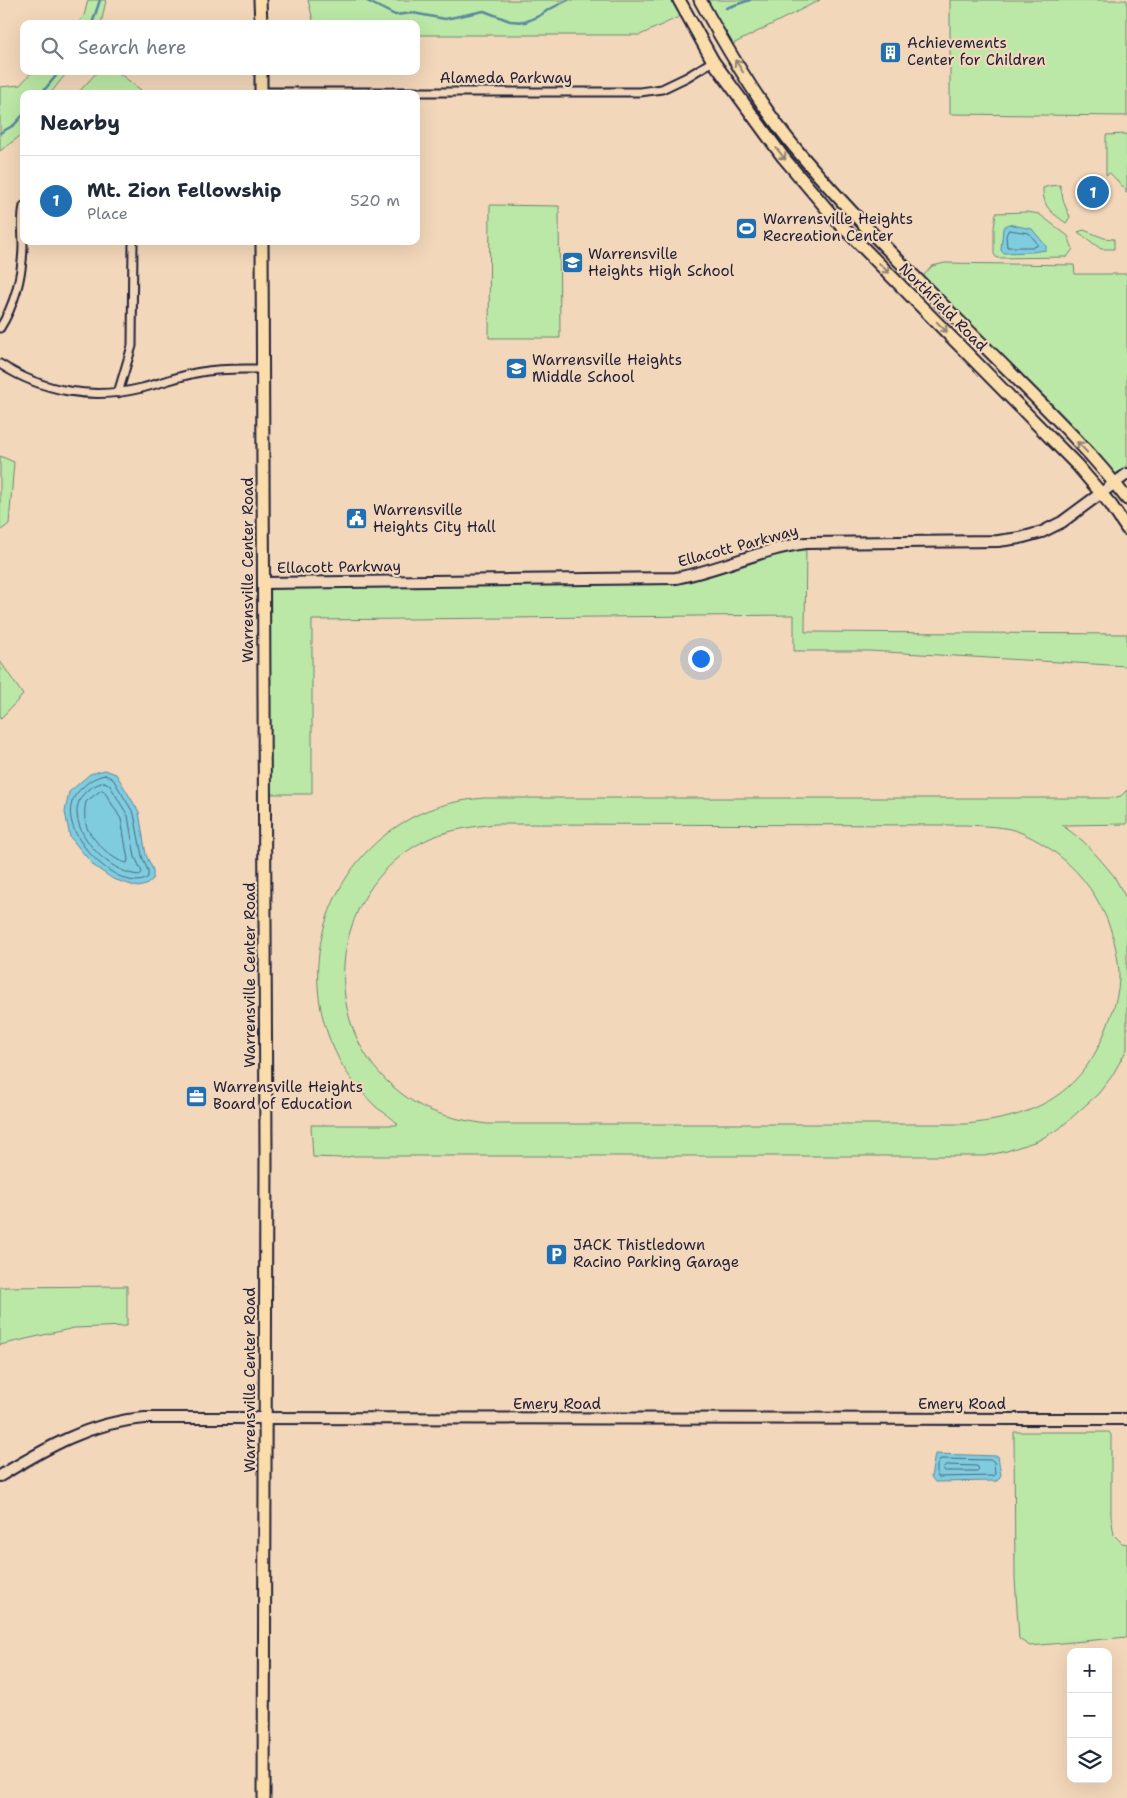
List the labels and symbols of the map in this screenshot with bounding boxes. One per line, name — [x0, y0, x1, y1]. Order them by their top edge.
place label: Achievements Center for Children — [907, 33, 1046, 70]
building icon: Achievements Center for Children — [879, 40, 903, 64]
one-way arrow — [734, 60, 744, 74]
street label: Alameda Parkway — [440, 68, 572, 88]
one-way arrow — [775, 147, 786, 160]
pin: 1 — [1077, 173, 1109, 211]
place label: Warrensville Heights Recreation Center — [763, 209, 913, 246]
sports icon: Warrensville Heights Recreation Center — [735, 216, 759, 240]
place label: Warrensville Heights High School — [588, 244, 735, 281]
school or university icon: Warrensville Heights High School — [560, 251, 584, 275]
street label: Northfield Road — [895, 259, 992, 356]
one-way arrow — [878, 262, 890, 274]
one-way arrow — [936, 321, 948, 333]
place label: Warrensville Heights Middle School — [532, 350, 682, 387]
school or university icon: Warrensville Heights Middle School — [504, 357, 528, 381]
one-way arrow — [1076, 441, 1088, 454]
street label: Warrensville Center Road — [238, 477, 258, 663]
place label: Warrensville Heights City Hall — [373, 500, 496, 537]
public building icon: Warrensville Heights City Hall — [345, 507, 369, 531]
street label: Ellacott Parkway — [676, 520, 800, 572]
street label: Ellacott Parkway — [277, 556, 401, 578]
your location — [688, 646, 714, 672]
street label: Warrensville Center Road — [240, 882, 260, 1068]
place label: Warrensville Heights Board of Education — [213, 1077, 363, 1114]
office icon: Warrensville Heights Board of Education — [185, 1084, 209, 1108]
place label: JACK Thistledown Racino Parking Garage — [573, 1235, 739, 1272]
parking icon: JACK Thistledown Racino Parking Garage — [545, 1242, 569, 1266]
street label: Warrensville Center Road — [240, 1287, 260, 1473]
street label: Emery Road — [513, 1394, 602, 1414]
street label: Emery Road — [918, 1394, 1007, 1414]

